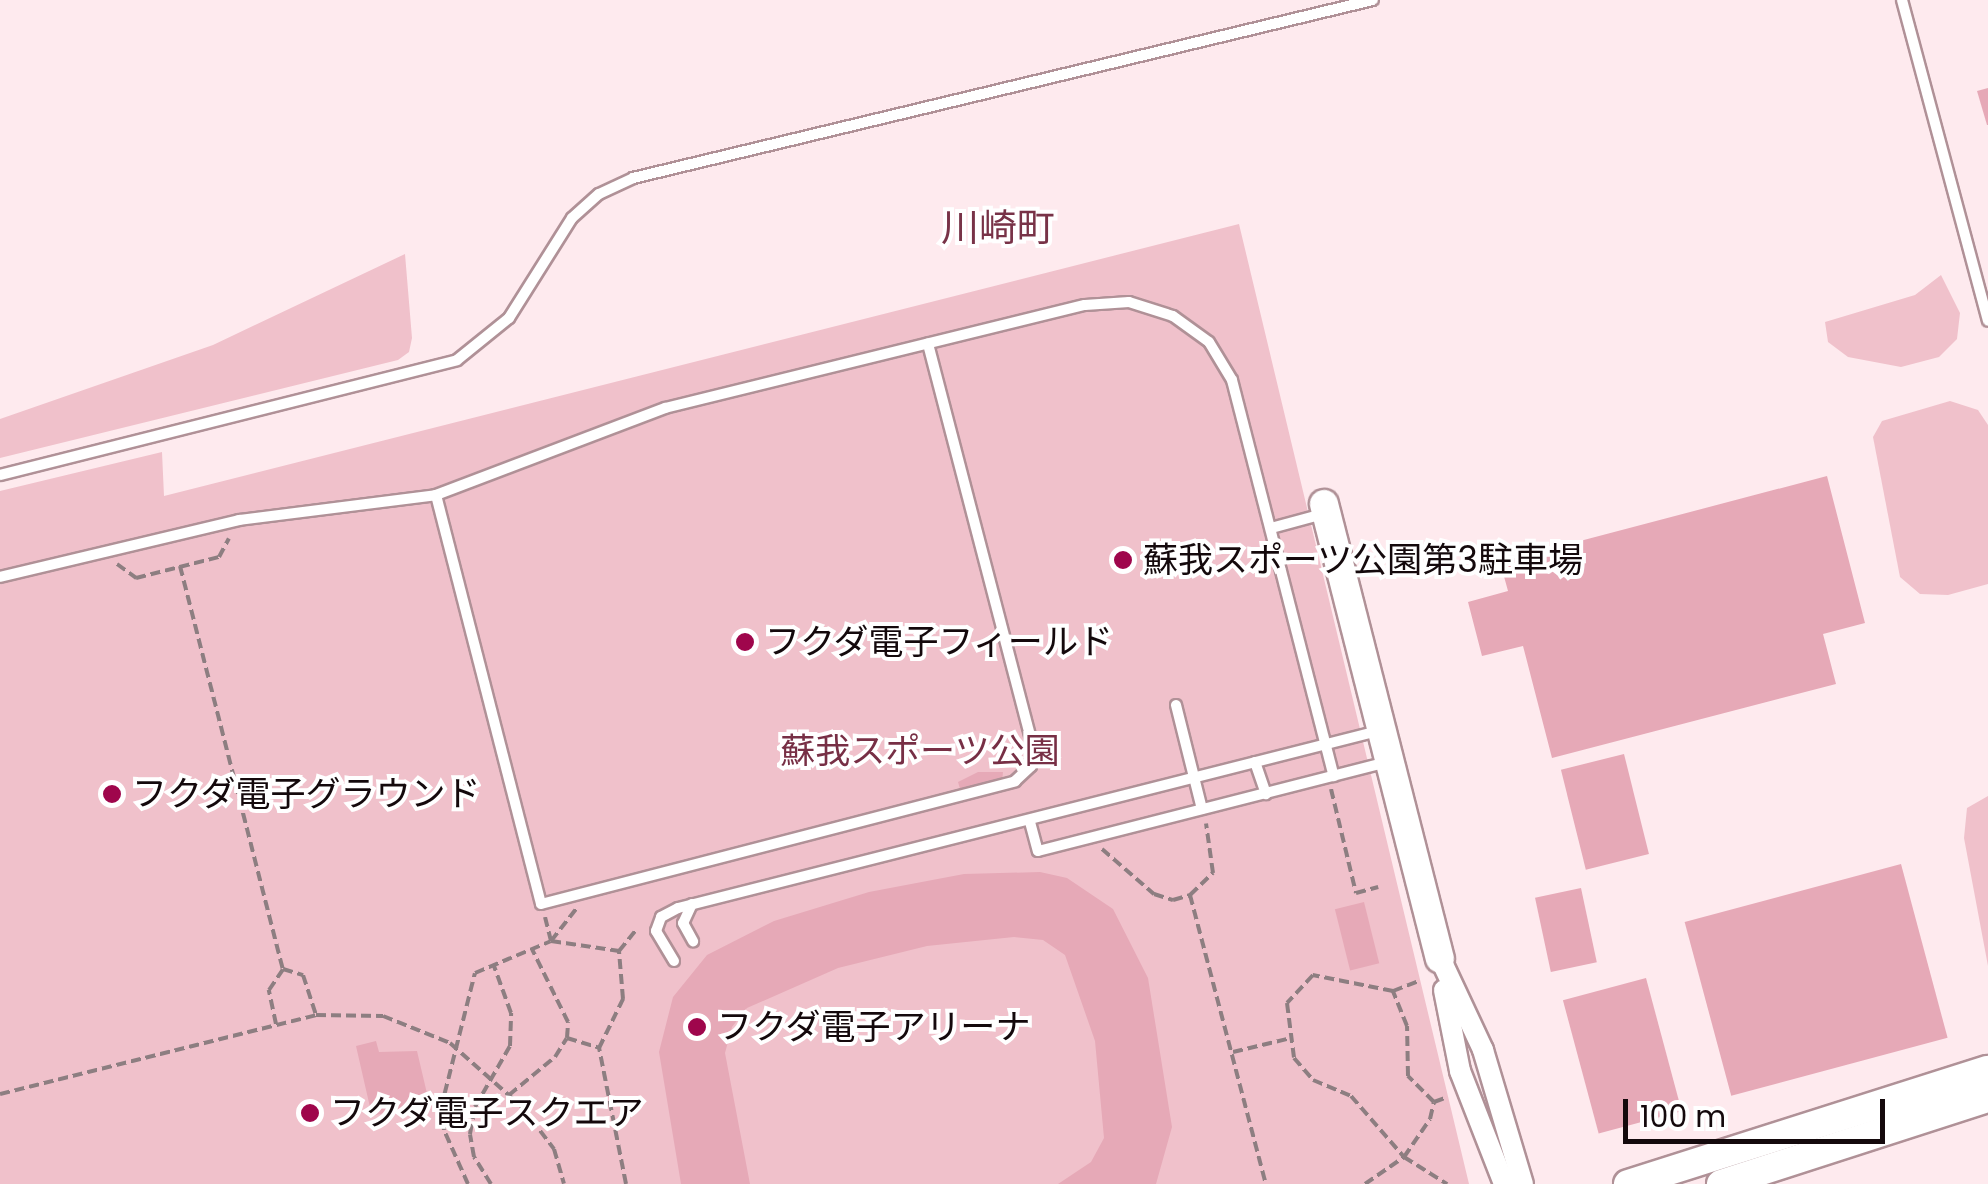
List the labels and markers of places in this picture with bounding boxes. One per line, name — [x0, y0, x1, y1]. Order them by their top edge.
place label: 蘇我スポーツ公園第3駐車場 — [1143, 539, 1584, 581]
marker: 蘇我スポーツ公園第3駐車場 — [1112, 549, 1134, 571]
place label: フクダ電子フィールド — [765, 621, 1115, 663]
marker: フクダ電子フィールド — [734, 631, 756, 653]
place label: フクダ電子グラウンド — [132, 773, 482, 815]
marker: フクダ電子グラウンド — [101, 783, 123, 805]
place label: フクダ電子アリーナ — [717, 1006, 1032, 1048]
marker: フクダ電子アリーナ — [686, 1016, 708, 1038]
place label: フクダ電子スクエア — [330, 1092, 645, 1134]
marker: フクダ電子スクエア — [299, 1102, 321, 1124]

